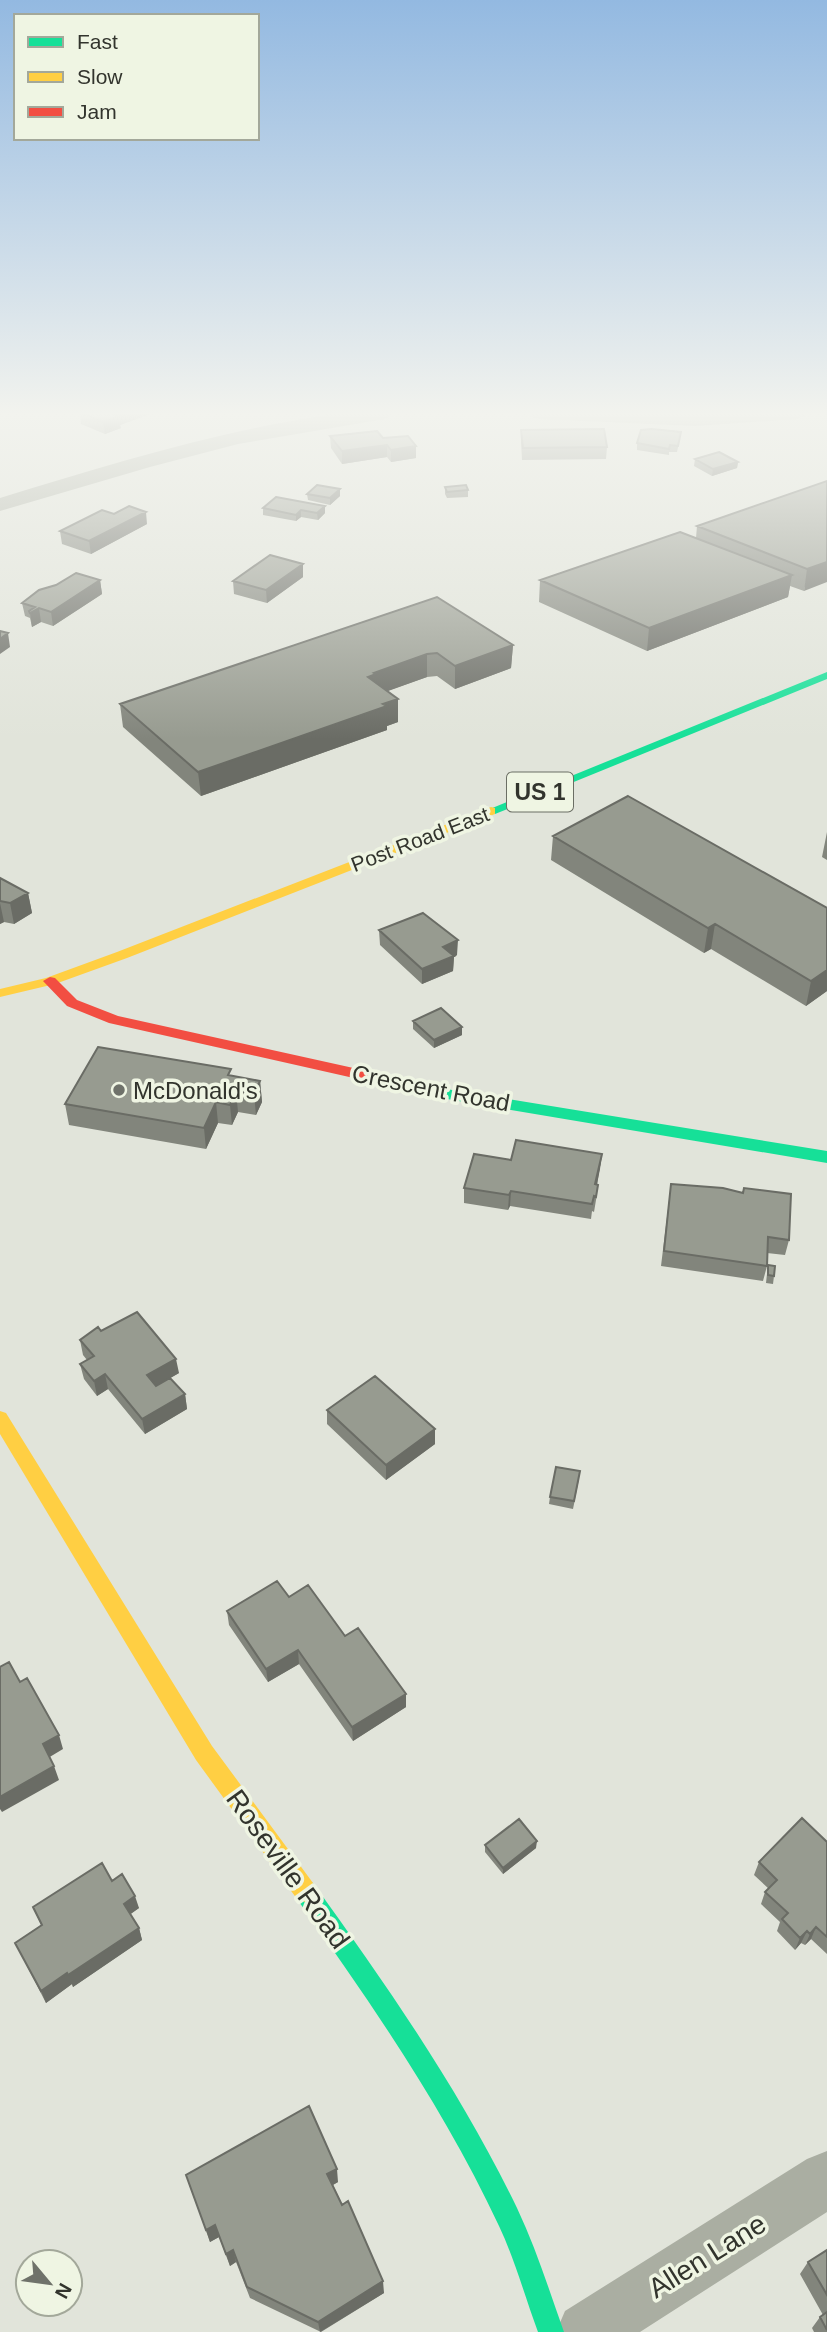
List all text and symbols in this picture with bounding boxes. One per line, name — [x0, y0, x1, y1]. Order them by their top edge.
legend — [14, 14, 259, 140]
text: Fast — [77, 30, 118, 53]
text: Slow — [77, 65, 123, 88]
text: Jam — [77, 100, 117, 123]
road number: US 1 — [507, 772, 573, 812]
street label: Post Road East — [348, 802, 492, 876]
street label: Crescent Road — [350, 1059, 512, 1117]
place label: McDonald's — [133, 1077, 258, 1104]
marker: McDonald's — [111, 1082, 127, 1098]
street label: Roseville Road — [220, 1784, 356, 1954]
street label: Allen Lane — [643, 2208, 771, 2304]
north arrow — [14, 2248, 84, 2318]
text: N — [51, 2280, 76, 2302]

